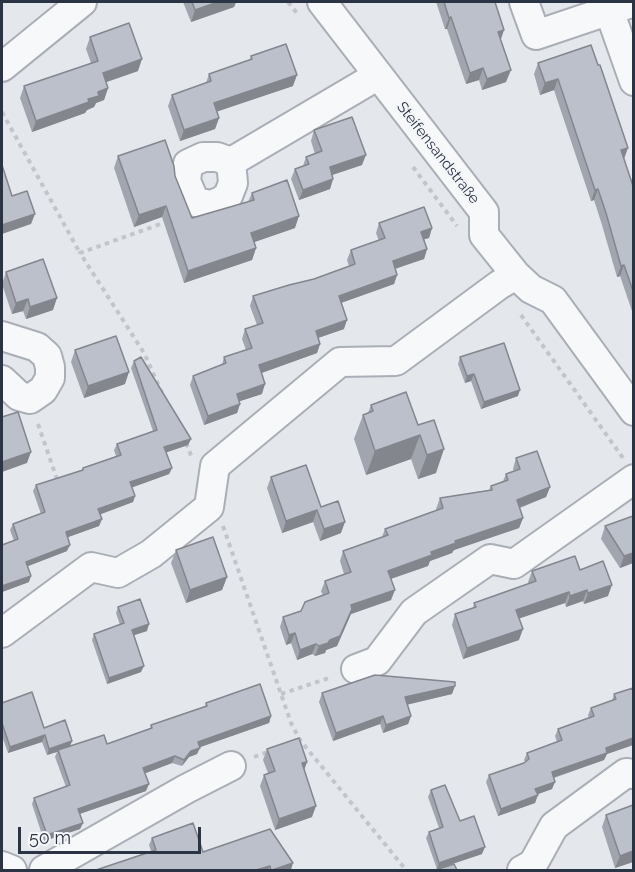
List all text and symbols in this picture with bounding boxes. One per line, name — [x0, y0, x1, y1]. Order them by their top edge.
street label: Steifensandstraße — [393, 98, 483, 208]
scale bar — [21, 815, 204, 853]
text: 50 m — [29, 827, 71, 848]

